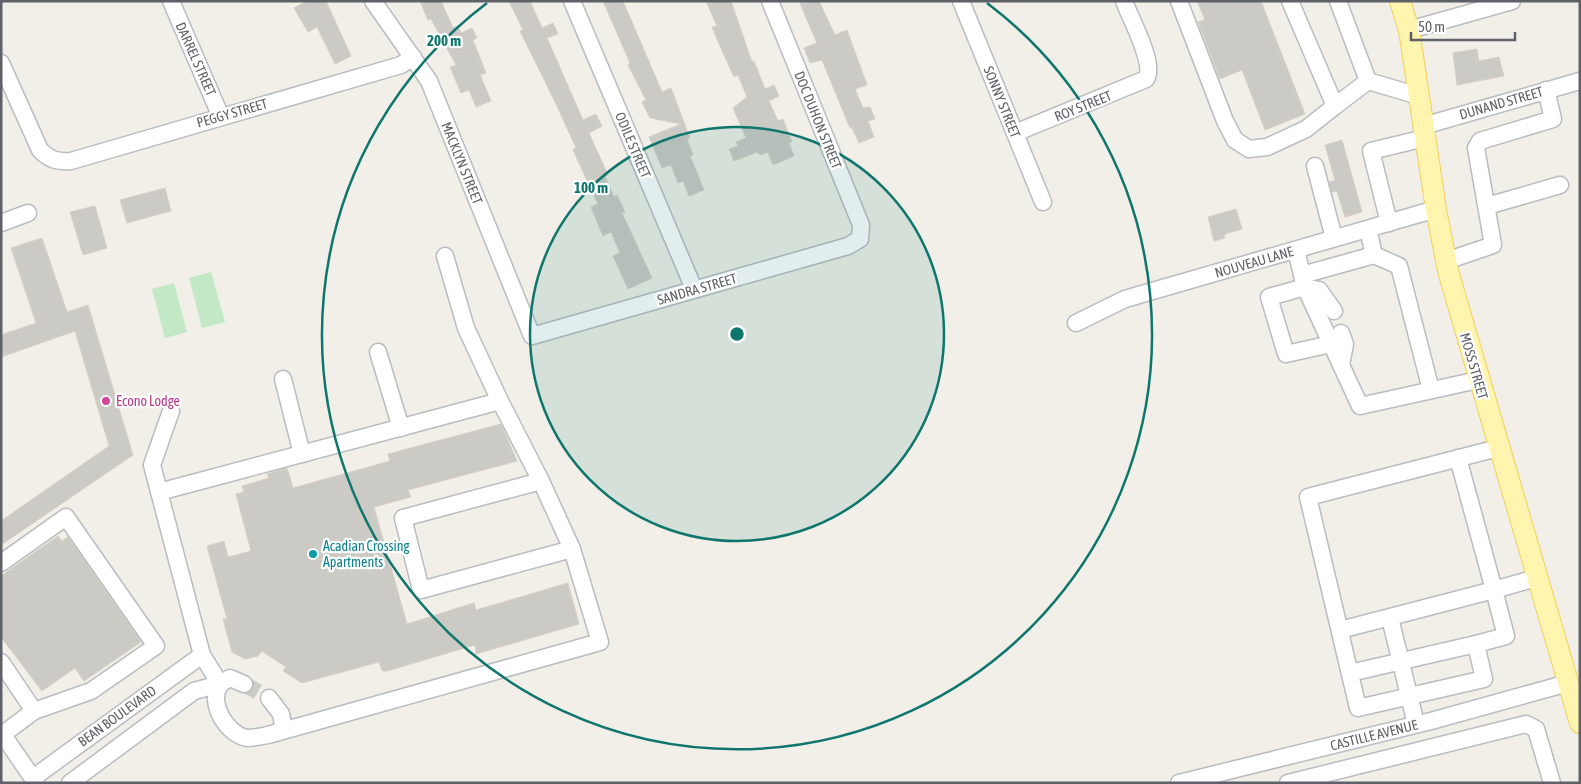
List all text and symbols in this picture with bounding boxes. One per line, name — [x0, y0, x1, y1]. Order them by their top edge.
scale bar — [1411, 10, 1515, 42]
text: 50 m — [1418, 18, 1445, 35]
street label: DARREL STREET — [173, 20, 219, 98]
text: 200 m — [427, 32, 461, 49]
street label: SONNY STREET — [980, 64, 1024, 140]
street label: DOC DUHON STREET — [791, 69, 845, 171]
street label: DUNAND STREET — [1457, 83, 1545, 123]
street label: ROY STREET — [1052, 87, 1114, 125]
street label: PEGGY STREET — [195, 95, 269, 131]
street label: ODILE STREET — [612, 110, 654, 180]
street label: MACKLYN STREET — [438, 120, 486, 206]
text: 100 m — [574, 179, 608, 196]
street label: NOUVEAU LANE — [1213, 243, 1295, 281]
street label: SANDRA STREET — [656, 270, 738, 308]
centre of rings — [728, 325, 746, 343]
street label: MOSS STREET — [1457, 331, 1491, 401]
place label: Econo Lodge — [116, 393, 180, 409]
marker: Econo Lodge — [100, 395, 112, 407]
place label: Acadian Crossing Apartments — [323, 538, 410, 570]
marker: Acadian Crossing Apartments — [307, 548, 319, 560]
street label: BEAN BOULEVARD — [75, 682, 159, 750]
street label: CASTILLE AVENUE — [1329, 716, 1419, 754]

